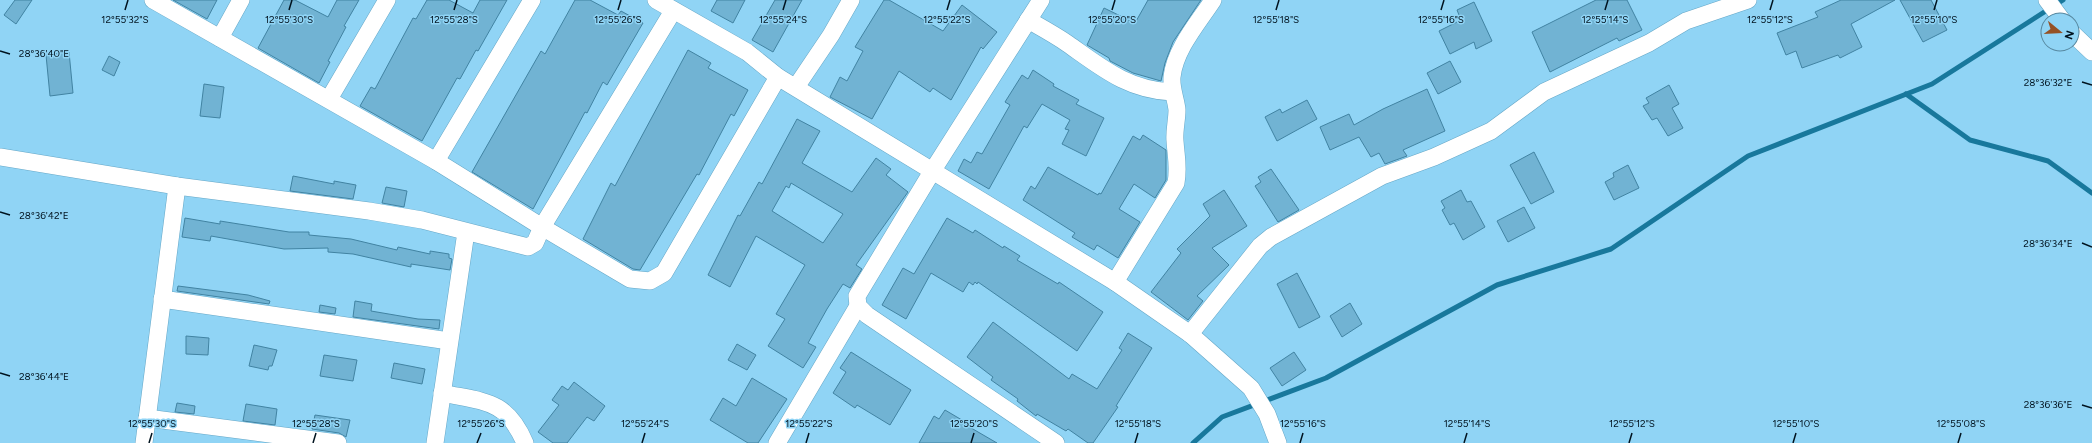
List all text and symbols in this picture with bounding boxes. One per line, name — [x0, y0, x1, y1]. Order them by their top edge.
north arrow — [2040, 12, 2080, 52]
text: 12°55'32"S — [101, 13, 149, 26]
text: 12°55'30"S — [265, 13, 313, 26]
text: 12°55'28"S — [430, 13, 478, 26]
text: 12°55'26"S — [594, 13, 642, 26]
text: 12°55'24"S — [759, 13, 807, 26]
text: 12°55'22"S — [923, 13, 971, 26]
text: 12°55'20"S — [1088, 13, 1136, 26]
text: 12°55'18"S — [1253, 13, 1299, 26]
text: 12°55'16"S — [1418, 13, 1464, 26]
text: 12°55'14"S — [1582, 13, 1628, 26]
text: 12°55'12"S — [1747, 13, 1793, 26]
text: 12°55'10"S — [1911, 13, 1957, 26]
text: N — [2062, 29, 2077, 41]
text: 28°36'40"E — [19, 47, 69, 60]
text: 28°36'32"E — [2024, 76, 2072, 89]
text: 28°36'42"E — [19, 209, 69, 222]
text: 28°36'34"E — [2023, 237, 2073, 250]
text: 28°36'44"E — [19, 370, 69, 383]
text: 28°36'36"E — [2024, 398, 2072, 411]
text: 12°55'30"S — [128, 417, 176, 430]
text: 12°55'28"S — [292, 417, 340, 430]
text: 12°55'26"S — [457, 417, 505, 430]
text: 12°55'24"S — [621, 417, 669, 430]
text: 12°55'22"S — [785, 417, 833, 430]
text: 12°55'20"S — [950, 417, 998, 430]
text: 12°55'18"S — [1115, 417, 1161, 430]
text: 12°55'16"S — [1280, 417, 1326, 430]
text: 12°55'14"S — [1444, 417, 1490, 430]
text: 12°55'12"S — [1609, 417, 1655, 430]
text: 12°55'10"S — [1773, 417, 1819, 430]
text: 12°55'08"S — [1937, 417, 1985, 430]

